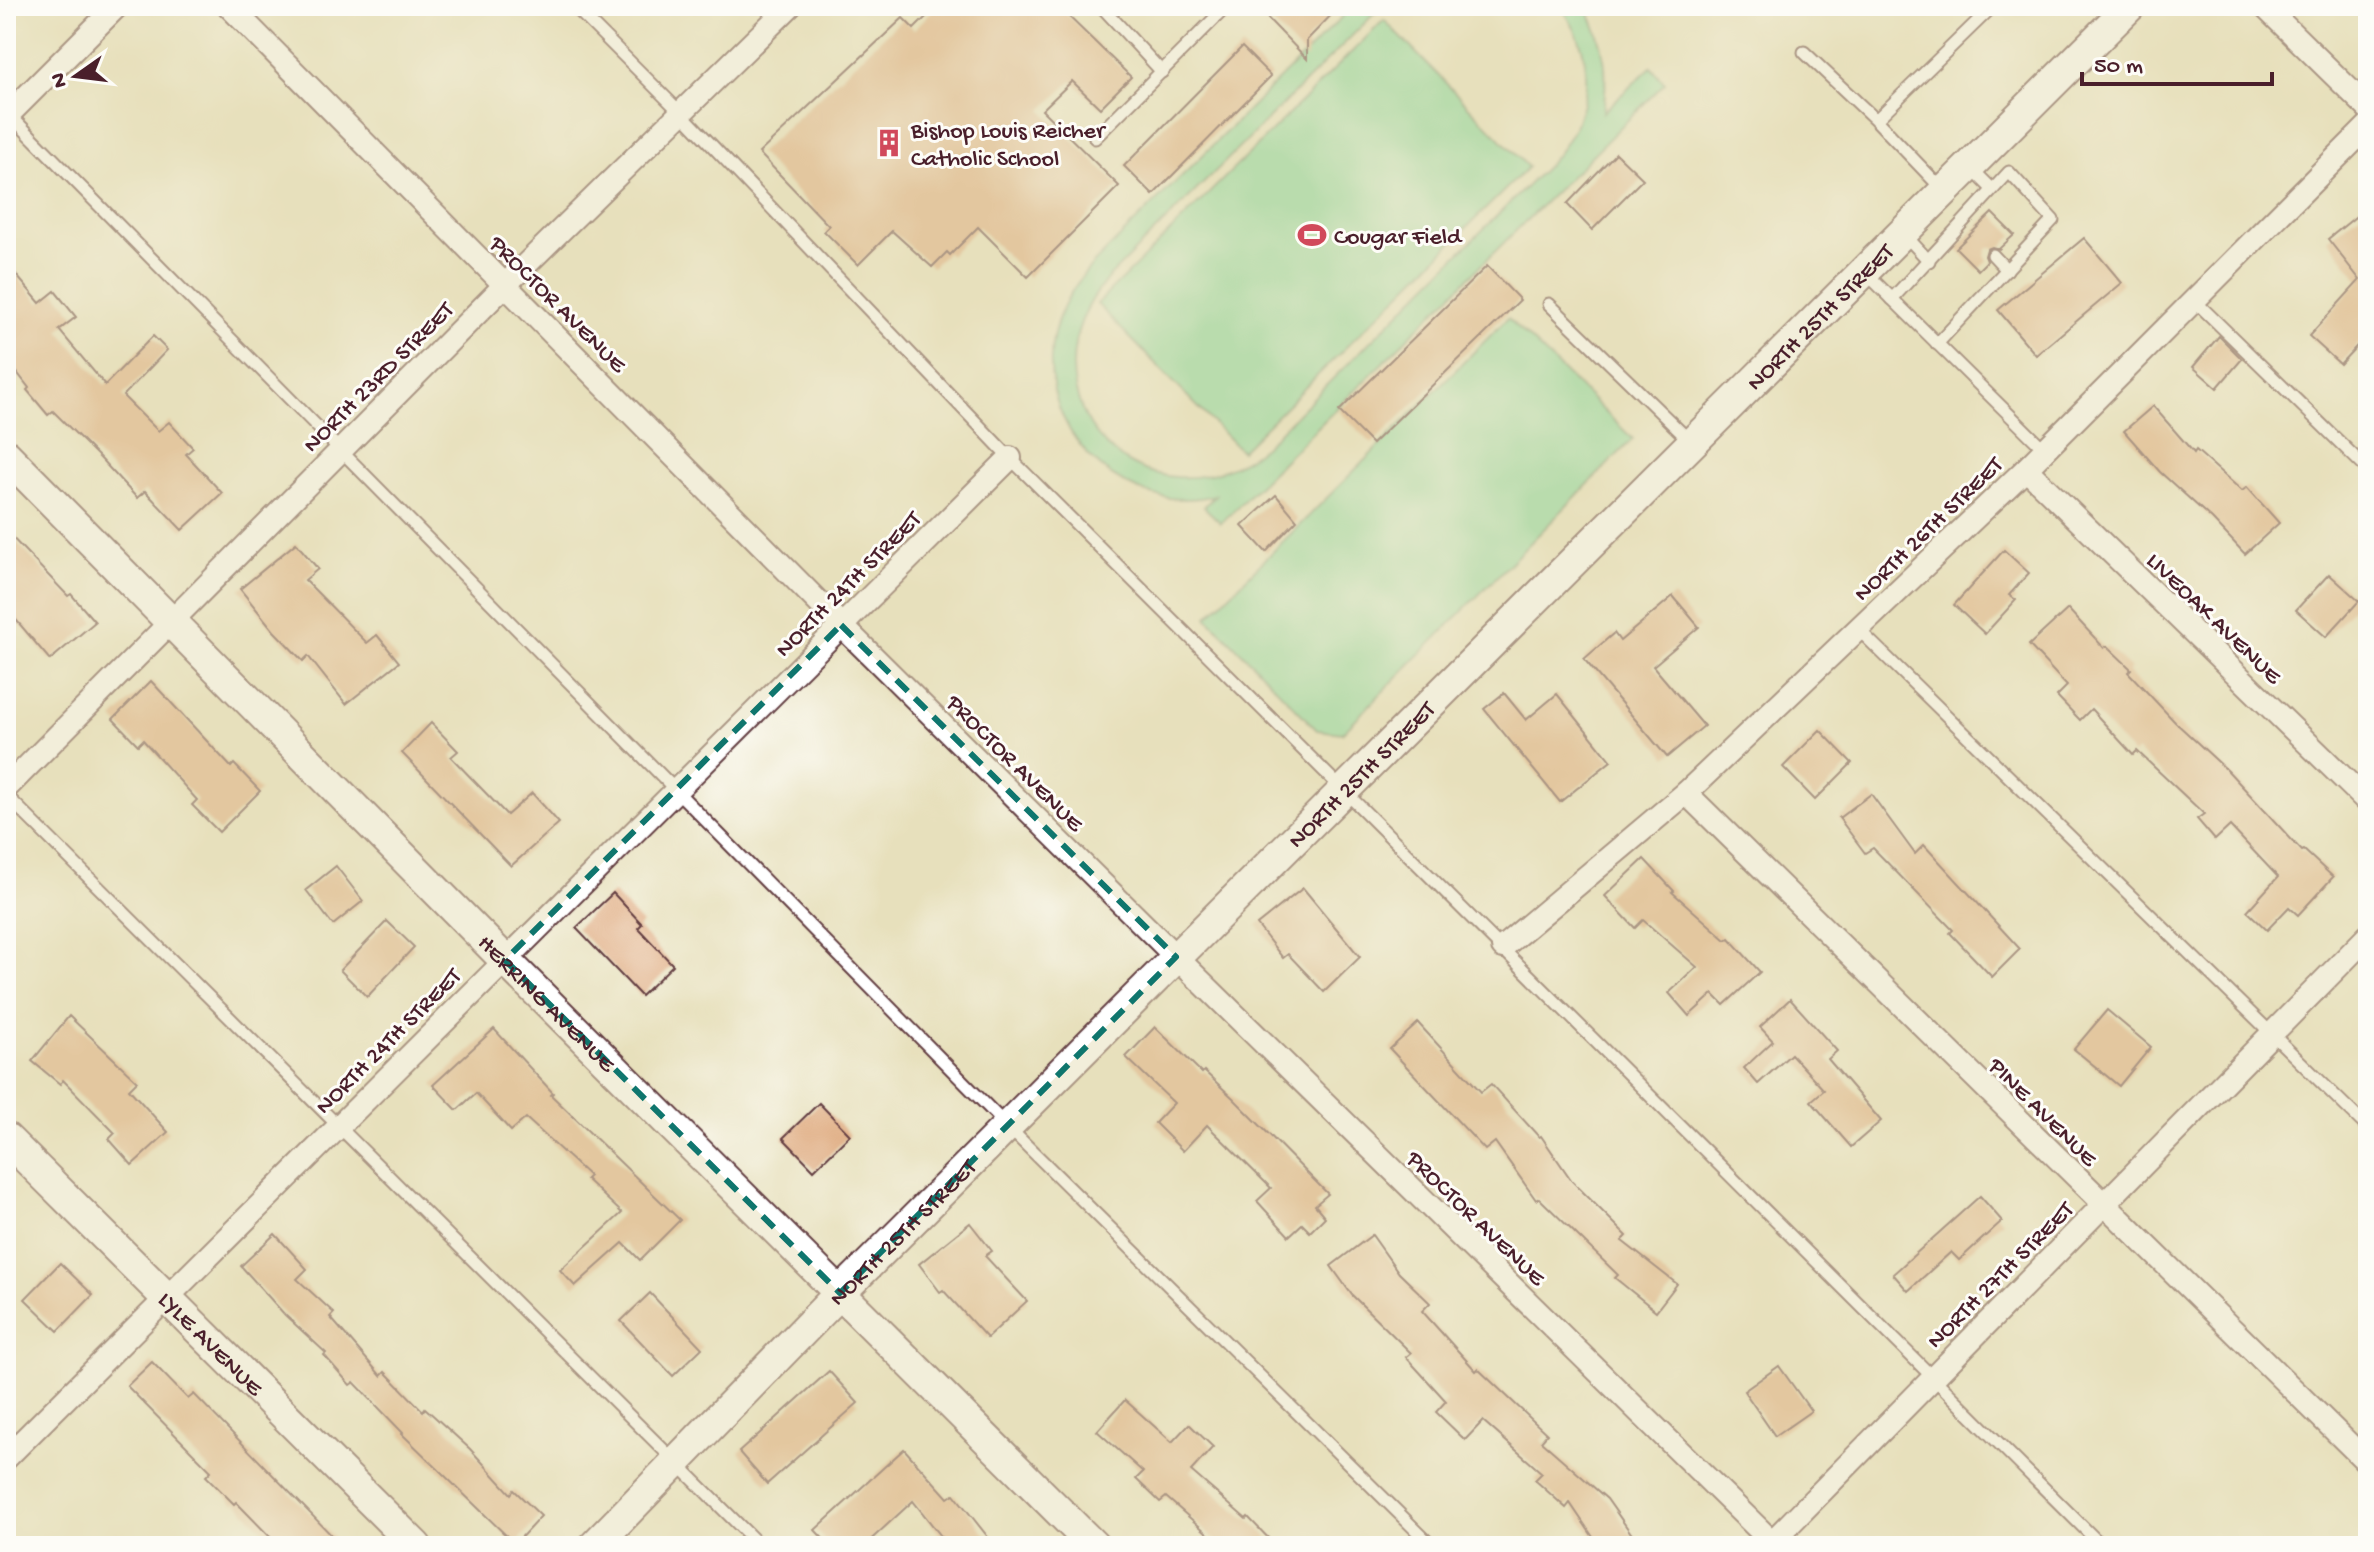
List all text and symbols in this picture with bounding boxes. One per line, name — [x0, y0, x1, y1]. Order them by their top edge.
north arrow — [36, 36, 116, 116]
scale bar — [2082, 36, 2272, 86]
text: 50 m — [2094, 53, 2143, 82]
text: N — [46, 70, 75, 90]
place label: Bishop Louis Reicher Catholic School — [910, 118, 1107, 175]
building icon: Bishop Louis Reicher Catholic School — [874, 128, 904, 158]
sports icon: Cougar Field — [1297, 220, 1327, 250]
place label: Cougar Field — [1334, 224, 1463, 253]
street label: PROCTOR AVENUE — [481, 230, 632, 381]
street label: NORTH 25TH STREET — [1742, 238, 1903, 398]
street label: NORTH 23RD STREET — [298, 296, 462, 460]
street label: NORTH 26TH STREET — [1849, 451, 2011, 609]
street label: NORTH 24TH STREET — [770, 505, 930, 665]
street label: LIVEOAK AVENUE — [2139, 548, 2287, 692]
street label: PROCTOR AVENUE — [938, 689, 1089, 840]
street label: NORTH 25TH STREET — [1283, 695, 1444, 856]
street label: HERRING AVENUE — [470, 930, 621, 1080]
street label: NORTH 24TH STREET — [310, 962, 470, 1122]
street label: PINE AVENUE — [1980, 1052, 2103, 1175]
street label: PROCTOR AVENUE — [1398, 1145, 1551, 1294]
street label: NORTH 25TH STREET — [824, 1153, 985, 1314]
street label: NORTH 27TH STREET — [1922, 1196, 2082, 1356]
street label: LYLE AVENUE — [151, 1287, 268, 1404]

